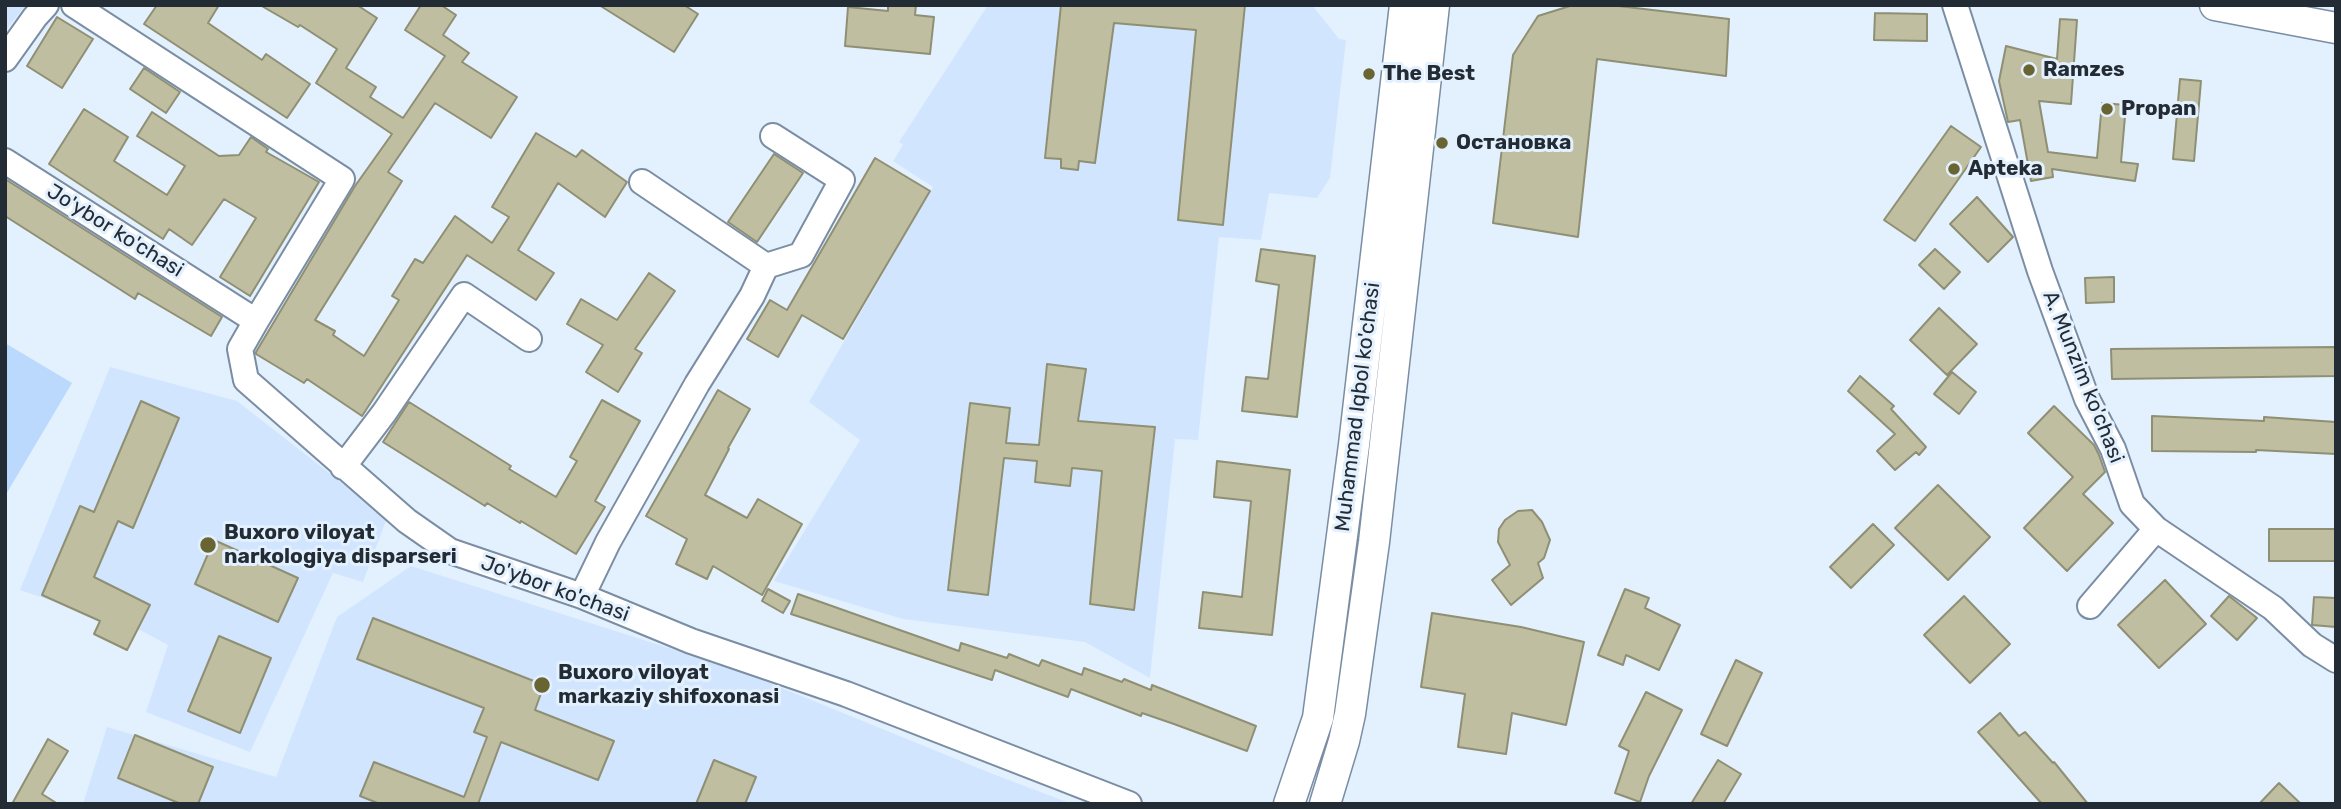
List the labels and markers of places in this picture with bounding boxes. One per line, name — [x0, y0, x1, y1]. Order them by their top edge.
place label: Ramzes — [2043, 57, 2125, 83]
place label: The Best — [1383, 61, 1475, 87]
marker: Ramzes — [2021, 62, 2037, 78]
marker: The Best — [1361, 66, 1377, 82]
place label: Propan — [2121, 96, 2197, 122]
marker: Propan — [2099, 101, 2115, 117]
place label: Остановка — [1456, 130, 1571, 156]
marker: Остановка — [1434, 135, 1450, 151]
place label: Apteka — [1968, 156, 2043, 182]
marker: Apteka — [1946, 161, 1962, 177]
place label: Buxoro viloyat narkologiya disparseri — [224, 520, 457, 570]
marker: Buxoro viloyat narkologiya disparseri — [198, 535, 218, 555]
place label: Buxoro viloyat markaziy shifoxonasi — [558, 660, 779, 710]
marker: Buxoro viloyat markaziy shifoxonasi — [532, 675, 552, 695]

